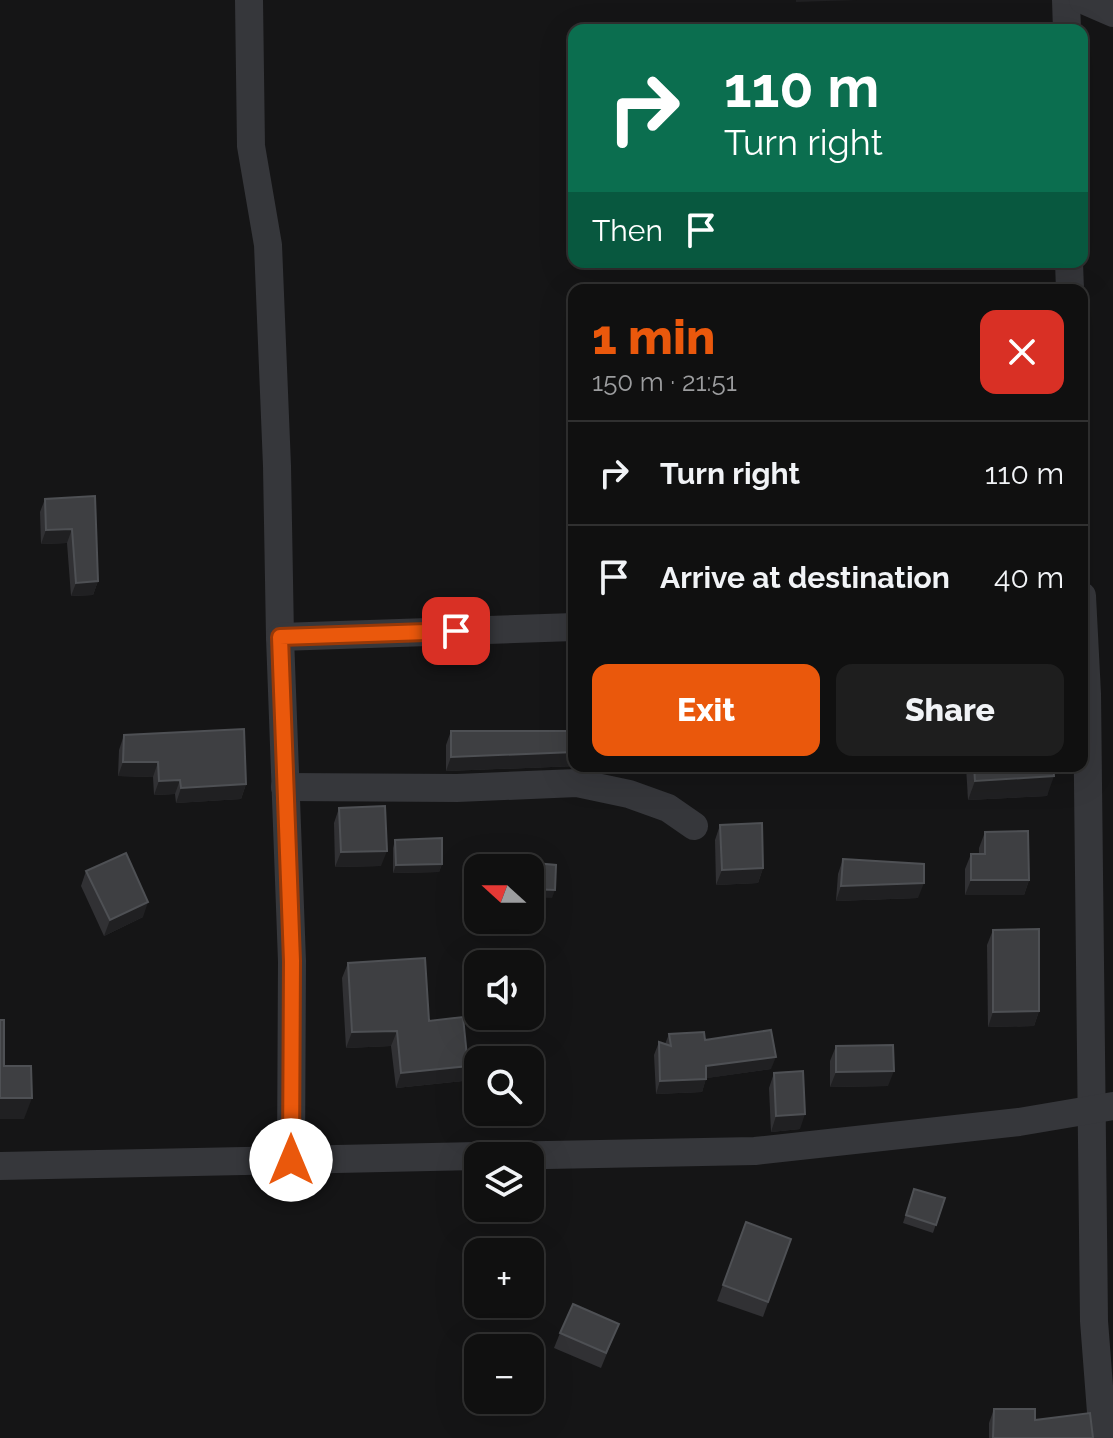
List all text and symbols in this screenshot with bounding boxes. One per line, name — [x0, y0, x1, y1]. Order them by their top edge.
text: 110 m — [724, 54, 879, 120]
icon: right — [592, 56, 696, 160]
text: Turn right — [724, 121, 883, 163]
icon: arrive — [679, 208, 723, 252]
text: Then — [592, 213, 663, 248]
text: 1 min — [592, 309, 715, 365]
button: close — [980, 310, 1064, 394]
text: 150 m · 21:51 — [592, 367, 737, 397]
icon: right — [592, 451, 636, 495]
text: Turn right — [660, 456, 800, 491]
text: 110 m — [985, 456, 1064, 491]
icon: arrive — [592, 555, 636, 599]
text: Arrive at destination — [660, 560, 950, 595]
text: 40 m — [994, 560, 1064, 595]
pin — [422, 597, 490, 665]
icon: arrive — [434, 609, 478, 653]
button: Exit — [592, 664, 820, 756]
button: Share — [836, 664, 1064, 756]
north arrow — [464, 854, 544, 934]
map controls — [464, 854, 544, 1414]
button: sound — [464, 950, 544, 1030]
button: search — [464, 1046, 544, 1126]
position arrow — [249, 1118, 333, 1202]
button: layers — [464, 1142, 544, 1222]
button: + — [464, 1238, 544, 1318]
button: − — [464, 1334, 544, 1414]

